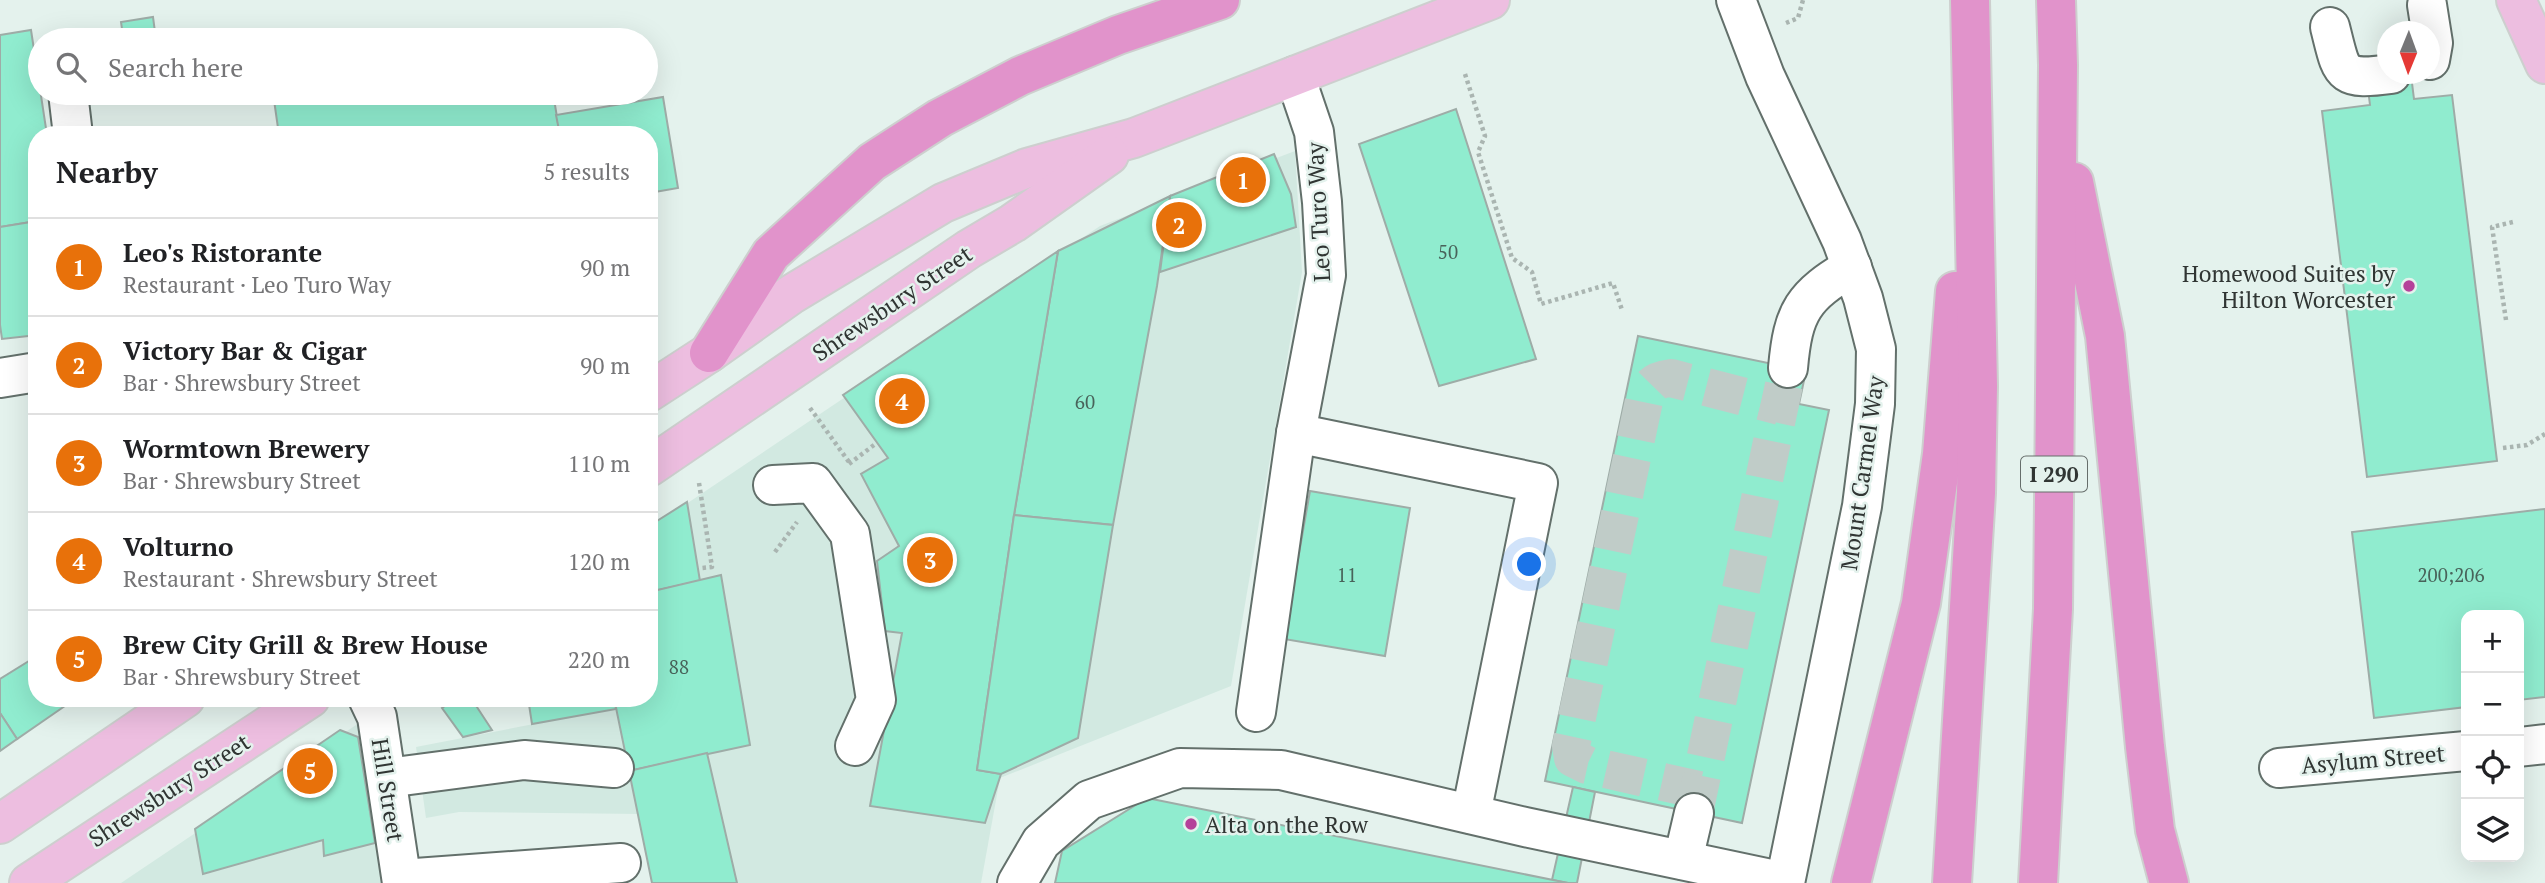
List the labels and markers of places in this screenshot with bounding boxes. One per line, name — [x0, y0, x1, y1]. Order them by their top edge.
pin: 1 — [1220, 154, 1266, 206]
pin: 2 — [1156, 199, 1202, 251]
place label: Homewood Suites by Hilton Worcester — [2182, 258, 2395, 315]
marker: Homewood Suites by Hilton Worcester — [2401, 278, 2417, 294]
pin: 4 — [879, 375, 925, 427]
pin: 3 — [907, 534, 953, 586]
pin: 5 — [287, 745, 333, 797]
place label: Alta on the Row — [1205, 809, 1368, 840]
marker: Alta on the Row — [1183, 816, 1199, 832]

